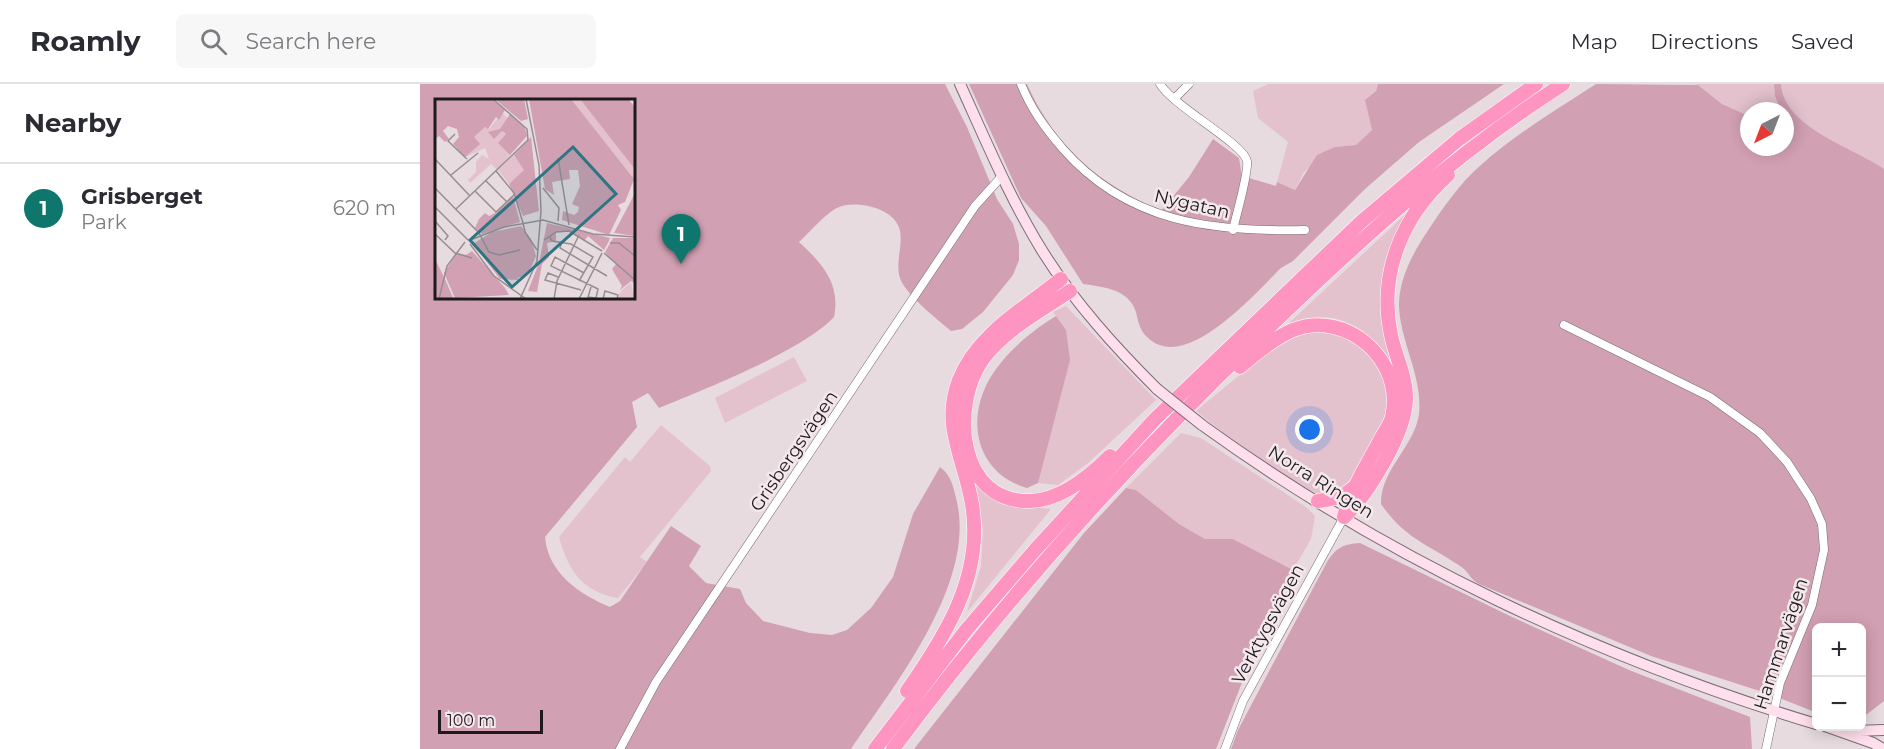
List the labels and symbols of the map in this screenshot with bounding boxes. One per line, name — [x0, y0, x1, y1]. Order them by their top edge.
inset map — [435, 99, 634, 298]
north arrow — [1740, 102, 1794, 156]
street label: Nygatan — [1152, 185, 1232, 223]
pin: 1 — [662, 214, 700, 264]
street label: Grisbergsvägen — [745, 386, 843, 516]
your location — [1295, 415, 1324, 444]
street label: Norra Ringen — [1264, 441, 1378, 523]
street label: Verktygsvägen — [1227, 560, 1309, 688]
street label: Hammarvägen — [1749, 575, 1813, 713]
scale bar — [438, 707, 543, 734]

